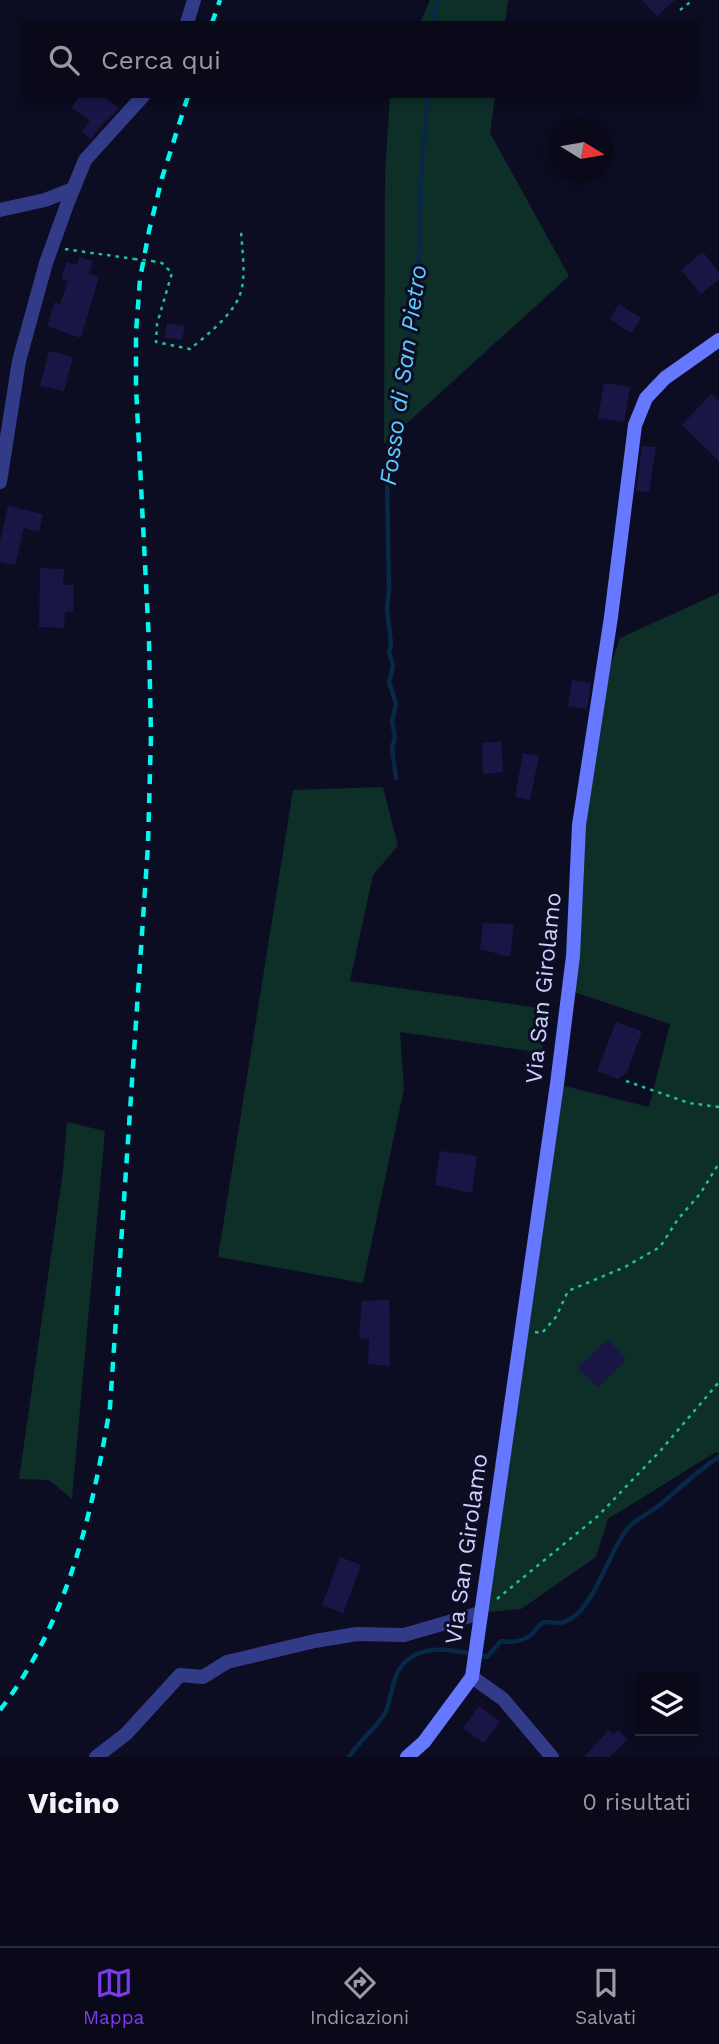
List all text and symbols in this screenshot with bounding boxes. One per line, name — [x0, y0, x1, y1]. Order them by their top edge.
search box — [21, 21, 698, 98]
icon: search — [45, 41, 83, 79]
text: Cerca qui — [101, 45, 221, 75]
north arrow — [551, 119, 614, 182]
water label: Fosso di San Pietro — [374, 263, 432, 487]
street label: Via San Girolamo — [520, 891, 567, 1085]
street label: Via San Girolamo — [440, 1452, 493, 1646]
map controls — [635, 1673, 698, 1736]
button: layers — [635, 1673, 698, 1736]
text: Vicino — [28, 1785, 120, 1820]
text: 0 risultati — [583, 1789, 691, 1816]
tab: Mappa — [83, 1964, 144, 2029]
tab: Indicazioni — [310, 1964, 409, 2029]
tab: Salvati — [575, 1964, 636, 2029]

